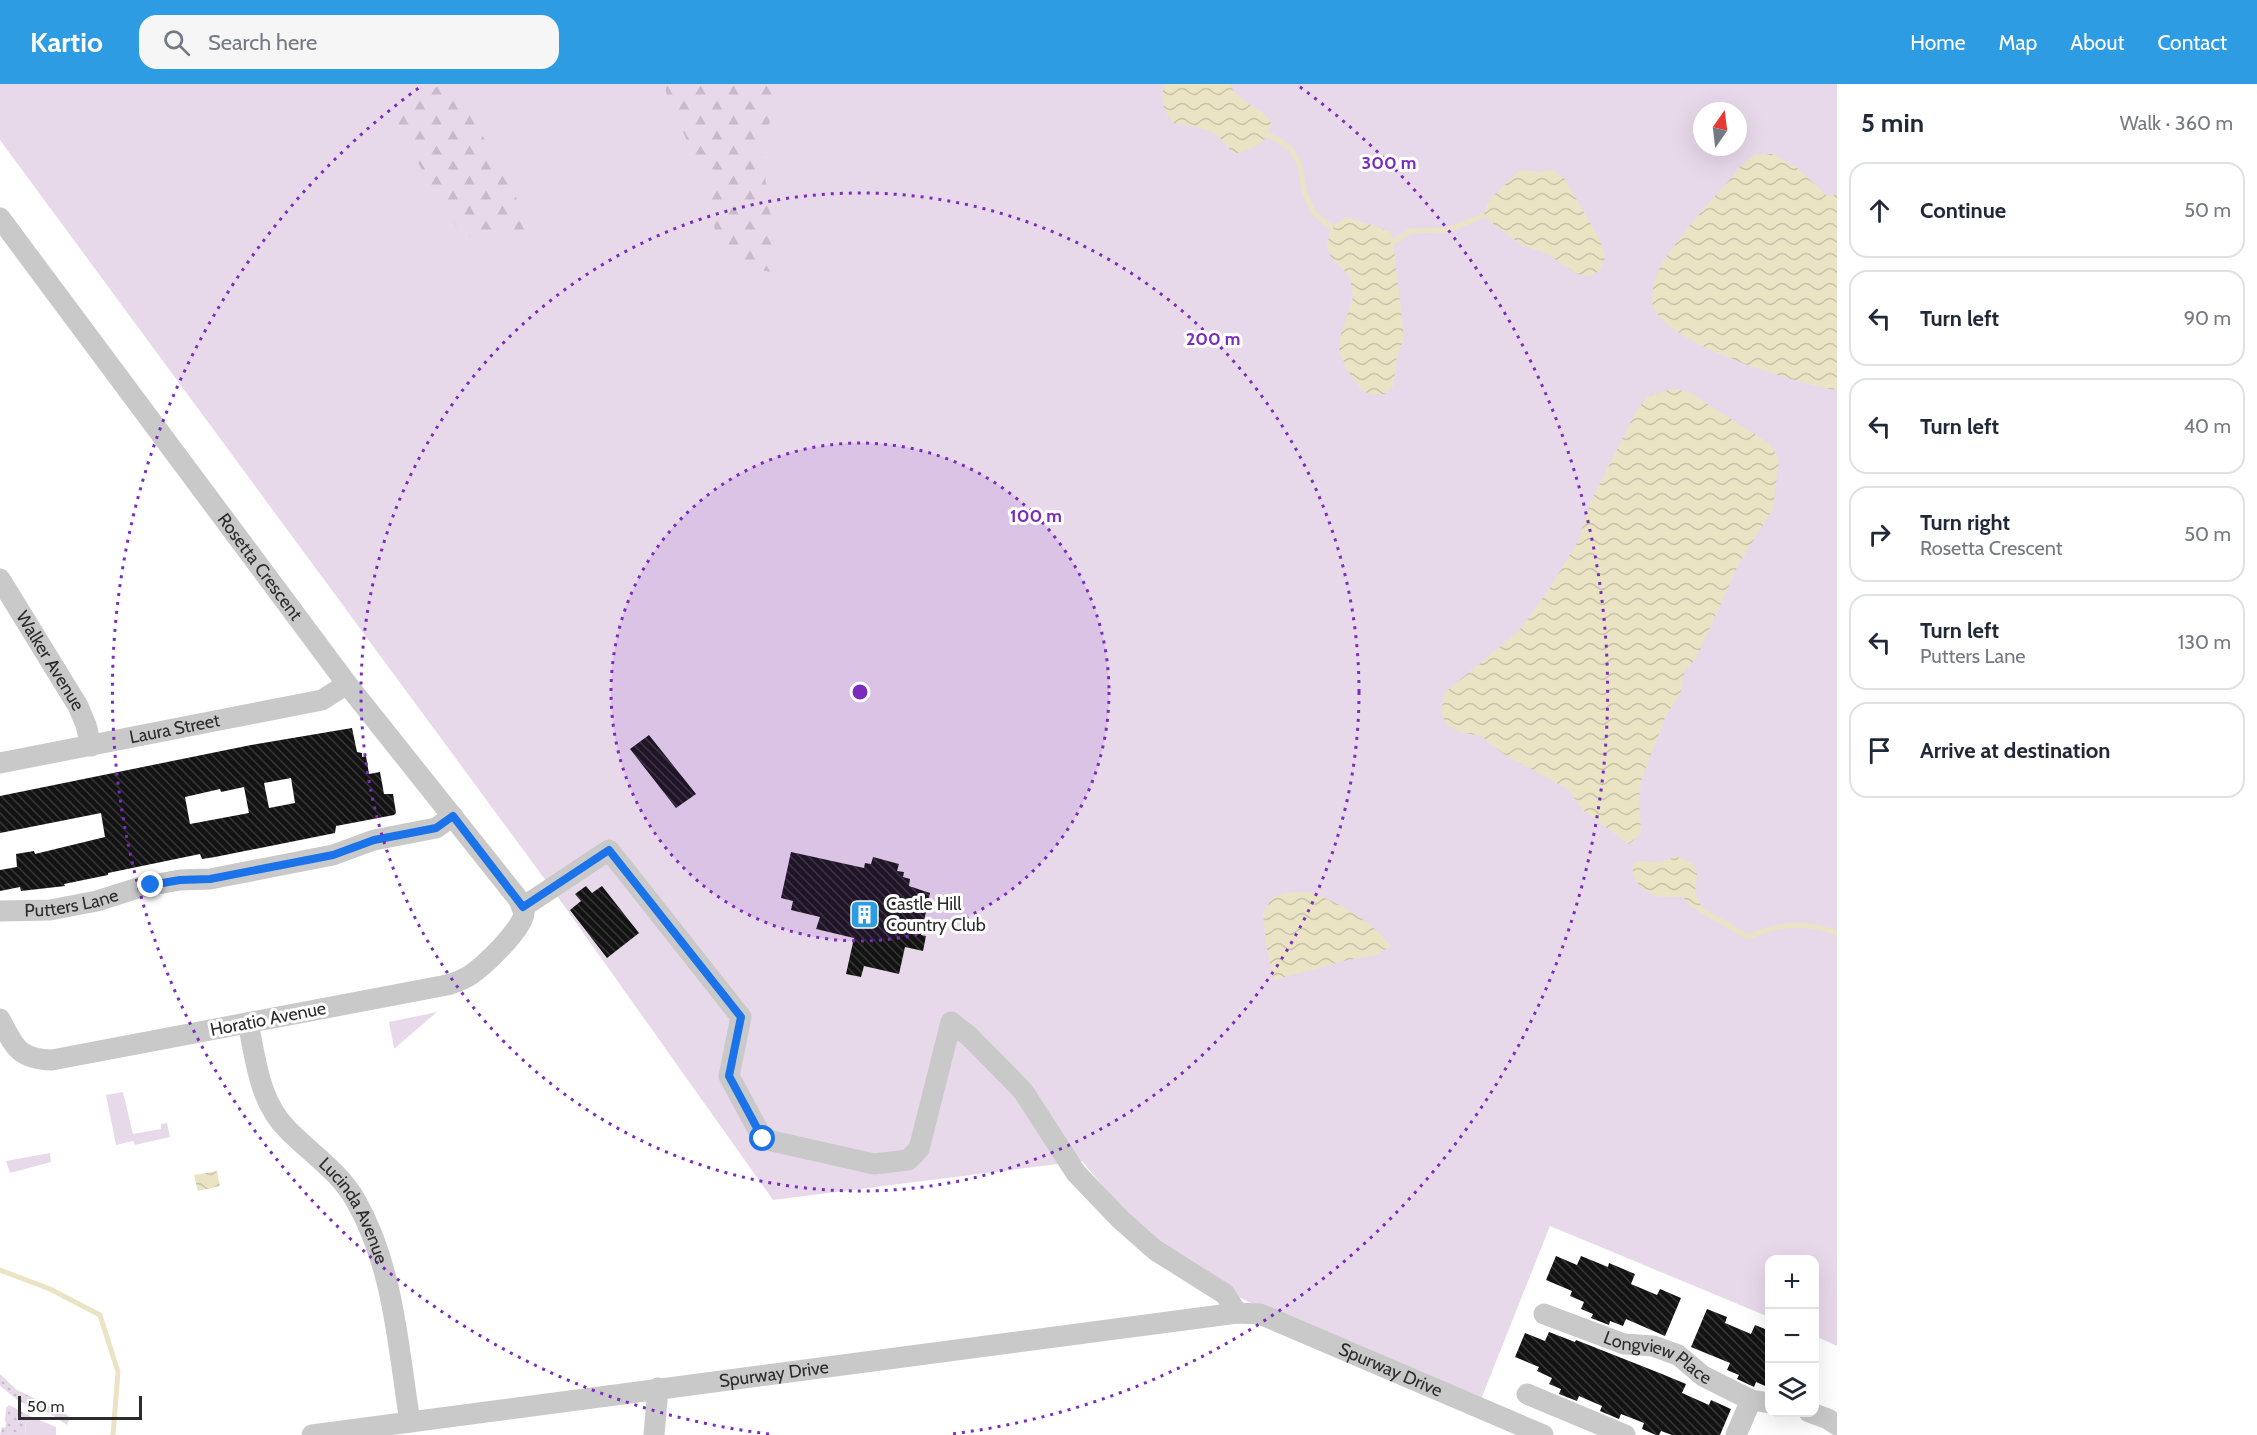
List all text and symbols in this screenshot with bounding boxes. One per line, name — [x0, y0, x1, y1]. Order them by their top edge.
search box — [139, 15, 559, 69]
text: Kartio — [30, 25, 103, 59]
icon: search — [160, 26, 193, 59]
text: Search here — [208, 29, 317, 56]
text: Home — [1910, 30, 1966, 55]
text: Map — [1999, 30, 2037, 55]
text: About — [2070, 30, 2124, 55]
text: Contact — [2157, 30, 2227, 55]
north arrow — [1693, 102, 1747, 156]
text: 5 min — [1861, 107, 1924, 139]
text: Walk · 360 m — [2120, 111, 2233, 135]
text: 300 m — [1362, 152, 1416, 174]
icon: ahead — [1863, 194, 1896, 227]
text: Continue — [1920, 197, 2006, 224]
text: 50 m — [2184, 198, 2231, 222]
icon: left — [1863, 302, 1896, 335]
text: Turn left — [1920, 305, 1999, 332]
text: 90 m — [2184, 306, 2231, 330]
text: 200 m — [1186, 328, 1240, 350]
icon: left — [1863, 410, 1896, 443]
text: Turn left — [1920, 413, 1999, 440]
text: 40 m — [2183, 414, 2231, 438]
text: 100 m — [1010, 505, 1062, 527]
street label: Rosetta Crescent — [213, 509, 307, 625]
text: Turn right — [1920, 509, 2010, 536]
icon: right — [1863, 518, 1896, 551]
text: 50 m — [2184, 522, 2231, 546]
text: Rosetta Crescent — [1920, 536, 2062, 560]
street label: Walker Avenue — [11, 607, 89, 715]
text: Turn left — [1920, 617, 1999, 644]
icon: left — [1863, 626, 1896, 659]
text: 130 m — [2178, 630, 2231, 654]
text: Putters Lane — [1920, 644, 2026, 668]
centre of rings — [850, 682, 870, 702]
street label: Laura Street — [128, 709, 222, 748]
icon: arrive — [1863, 734, 1896, 767]
text: Arrive at destination — [1920, 737, 2110, 764]
route end — [137, 871, 163, 897]
street label: Putters Lane — [24, 884, 121, 922]
place label: Castle Hill Country Club — [886, 893, 986, 936]
building icon: Castle Hill Country Club — [849, 898, 881, 930]
street label: Horatio Avenue — [208, 997, 328, 1041]
route start — [749, 1125, 775, 1151]
street label: Lucinda Avenue — [314, 1153, 392, 1266]
map controls — [1765, 1255, 1819, 1417]
button: + — [1765, 1255, 1819, 1309]
button: − — [1765, 1309, 1819, 1363]
street label: Longview Place — [1600, 1326, 1715, 1389]
street label: Spurway Drive — [1335, 1338, 1446, 1402]
street label: Spurway Drive — [718, 1356, 830, 1392]
button: layers — [1765, 1363, 1819, 1417]
scale bar — [18, 1393, 142, 1420]
text: 50 m — [27, 1397, 64, 1416]

